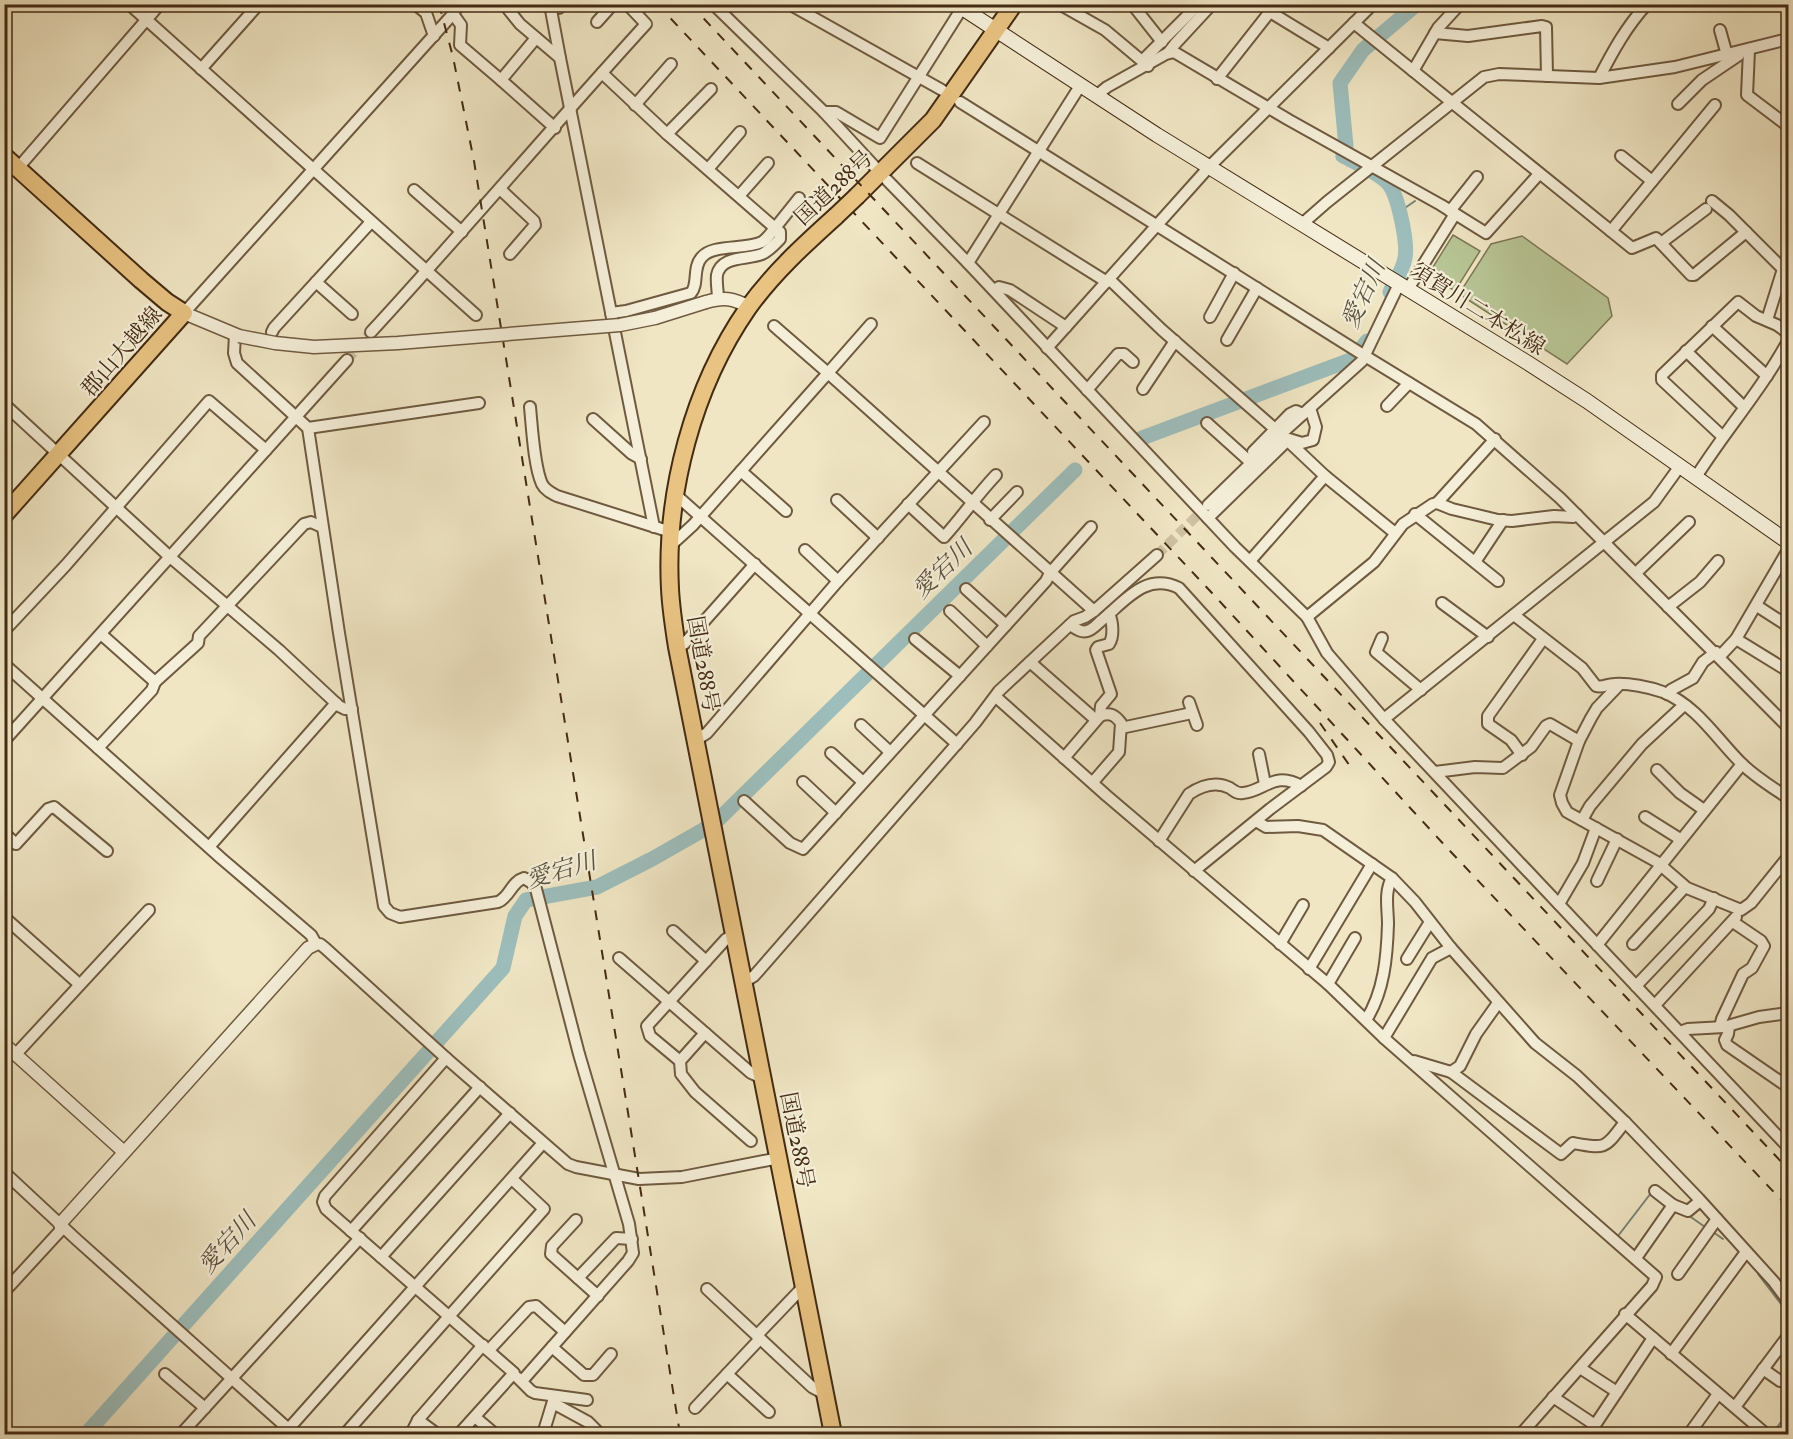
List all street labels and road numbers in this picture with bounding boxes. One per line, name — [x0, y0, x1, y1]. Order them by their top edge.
street label: 国道288号 — [788, 144, 879, 231]
street label: 須賀川二本松線 — [1405, 256, 1550, 362]
street label: 郡山大越線 — [75, 301, 168, 402]
street label: 国道288号 — [681, 614, 725, 715]
street label: 国道288号 — [774, 1090, 820, 1191]

